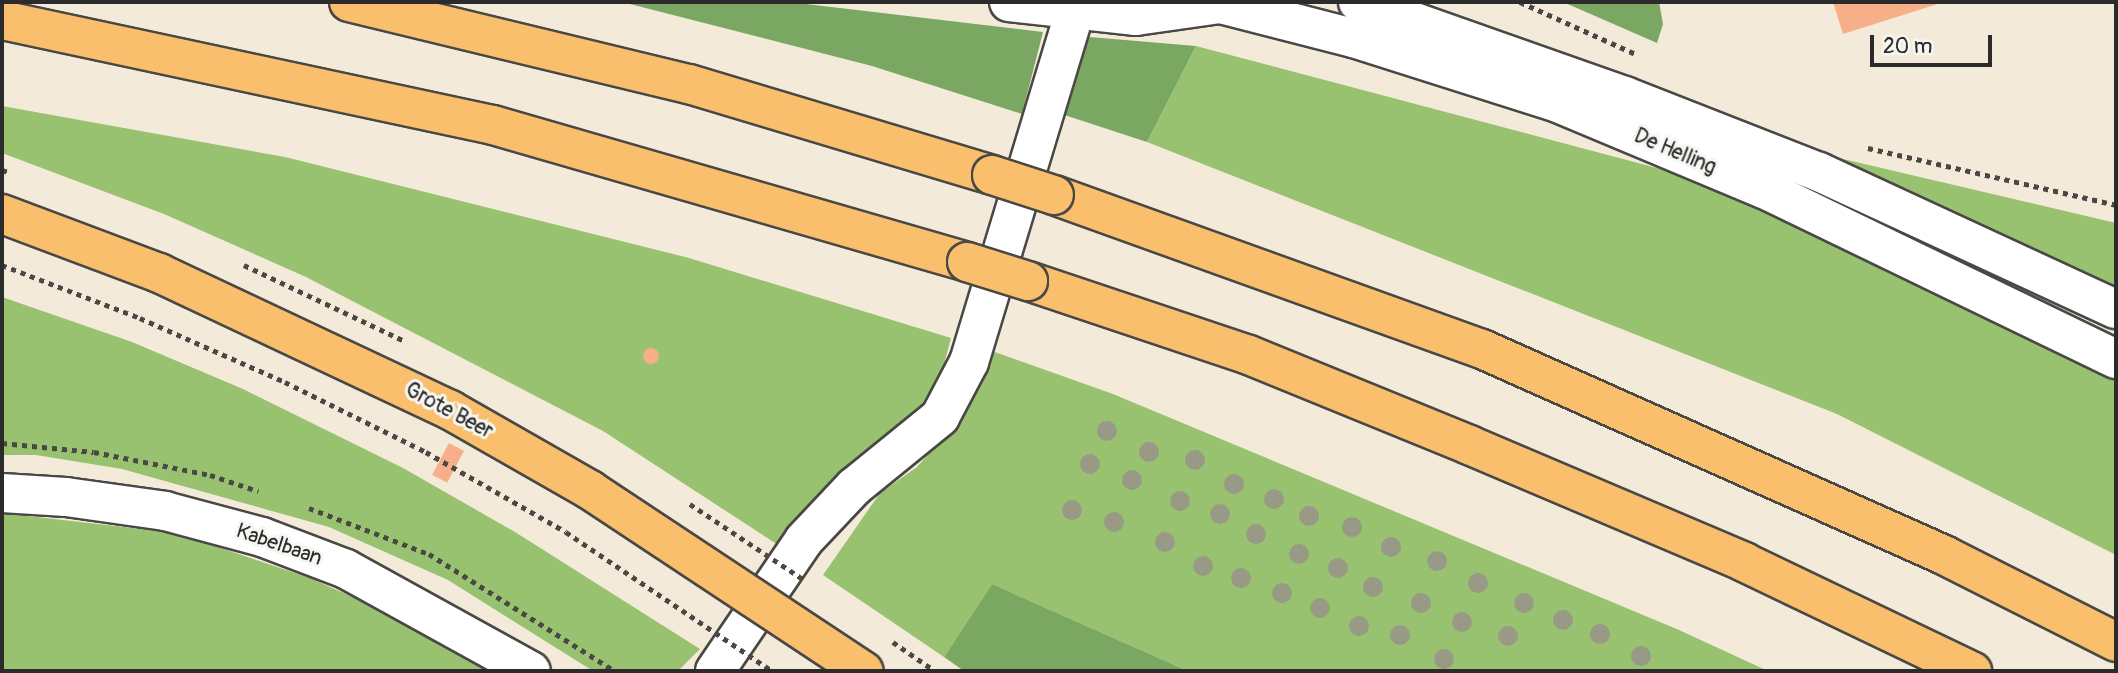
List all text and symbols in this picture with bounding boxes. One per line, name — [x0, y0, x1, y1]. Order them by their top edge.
scale bar — [1873, 21, 1996, 65]
text: 20 m — [1883, 33, 1932, 60]
street label: De Helling — [1630, 123, 1720, 181]
street label: Grote Beer — [401, 377, 497, 445]
street label: Kabelbaan — [233, 519, 325, 571]

